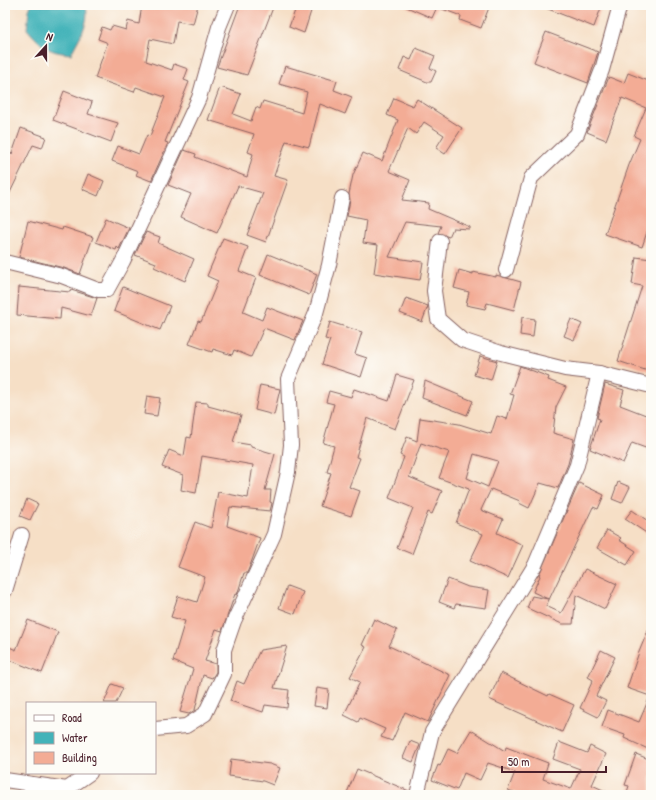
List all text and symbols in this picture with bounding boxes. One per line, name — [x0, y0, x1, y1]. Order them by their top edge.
north arrow — [26, 26, 66, 66]
text: N — [44, 29, 55, 44]
legend — [26, 702, 156, 774]
text: Road — [62, 709, 82, 726]
text: Water — [62, 729, 88, 746]
scale bar — [502, 748, 606, 774]
text: Building — [62, 749, 97, 766]
text: 50 m — [508, 753, 529, 770]

